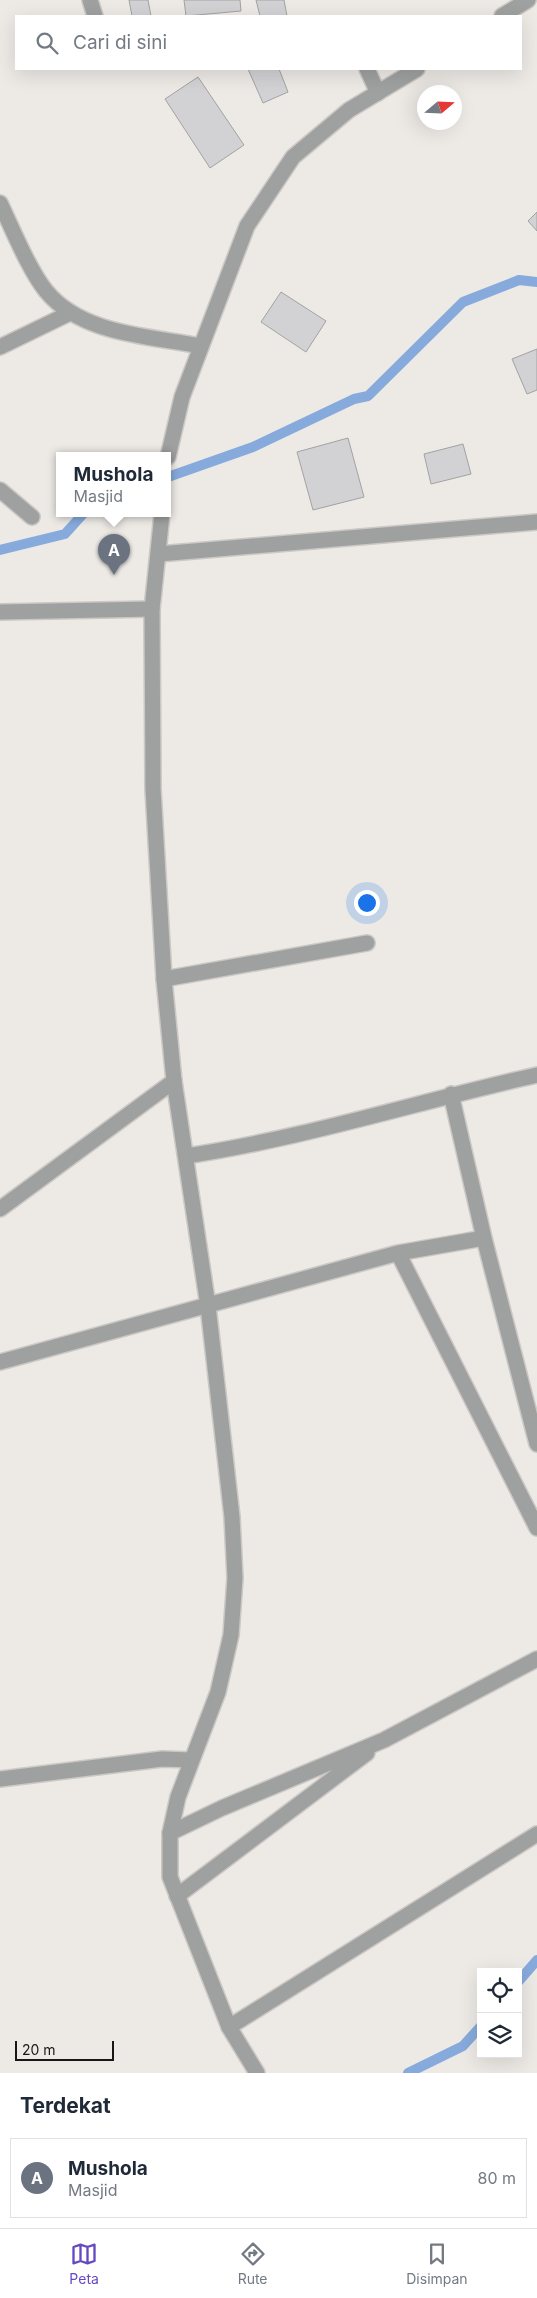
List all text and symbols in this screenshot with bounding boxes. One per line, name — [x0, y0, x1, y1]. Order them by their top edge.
search box — [15, 15, 522, 70]
icon: search — [33, 29, 61, 57]
text: Cari di sini — [73, 31, 167, 54]
north arrow — [417, 85, 462, 130]
popup — [56, 452, 171, 517]
text: Mushola — [74, 463, 153, 486]
text: Masjid — [74, 486, 123, 506]
pin: A — [98, 534, 130, 575]
your location — [354, 890, 380, 916]
map controls — [477, 1968, 522, 2058]
button: locate — [477, 1968, 522, 2013]
button: layers — [477, 2013, 522, 2058]
scale bar — [15, 2038, 114, 2061]
text: 20 m — [22, 2041, 56, 2058]
text: Terdekat — [20, 2093, 111, 2118]
text: Mushola — [68, 2157, 148, 2180]
text: A — [31, 2168, 43, 2188]
text: 80 m — [477, 2168, 516, 2188]
text: Masjid — [68, 2180, 117, 2200]
tab: Peta — [69, 2240, 99, 2287]
tab: Rute — [238, 2240, 268, 2287]
tab: Disimpan — [406, 2240, 468, 2287]

